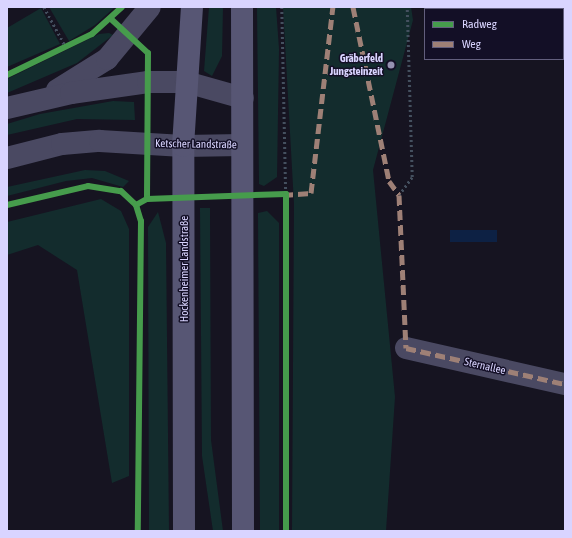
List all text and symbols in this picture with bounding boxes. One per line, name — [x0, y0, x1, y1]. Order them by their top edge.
legend — [424, 8, 564, 60]
text: Radweg — [462, 17, 497, 31]
text: Weg — [462, 37, 481, 51]
place label: Gräberfeld Jungsteinzeit — [330, 52, 383, 78]
marker: Gräberfeld Jungsteinzeit — [386, 60, 396, 70]
street label: Ketscher Landstraße — [155, 137, 237, 151]
street label: Hockenheimer Landstraße — [177, 216, 191, 322]
street label: Sternallee — [463, 355, 507, 377]

